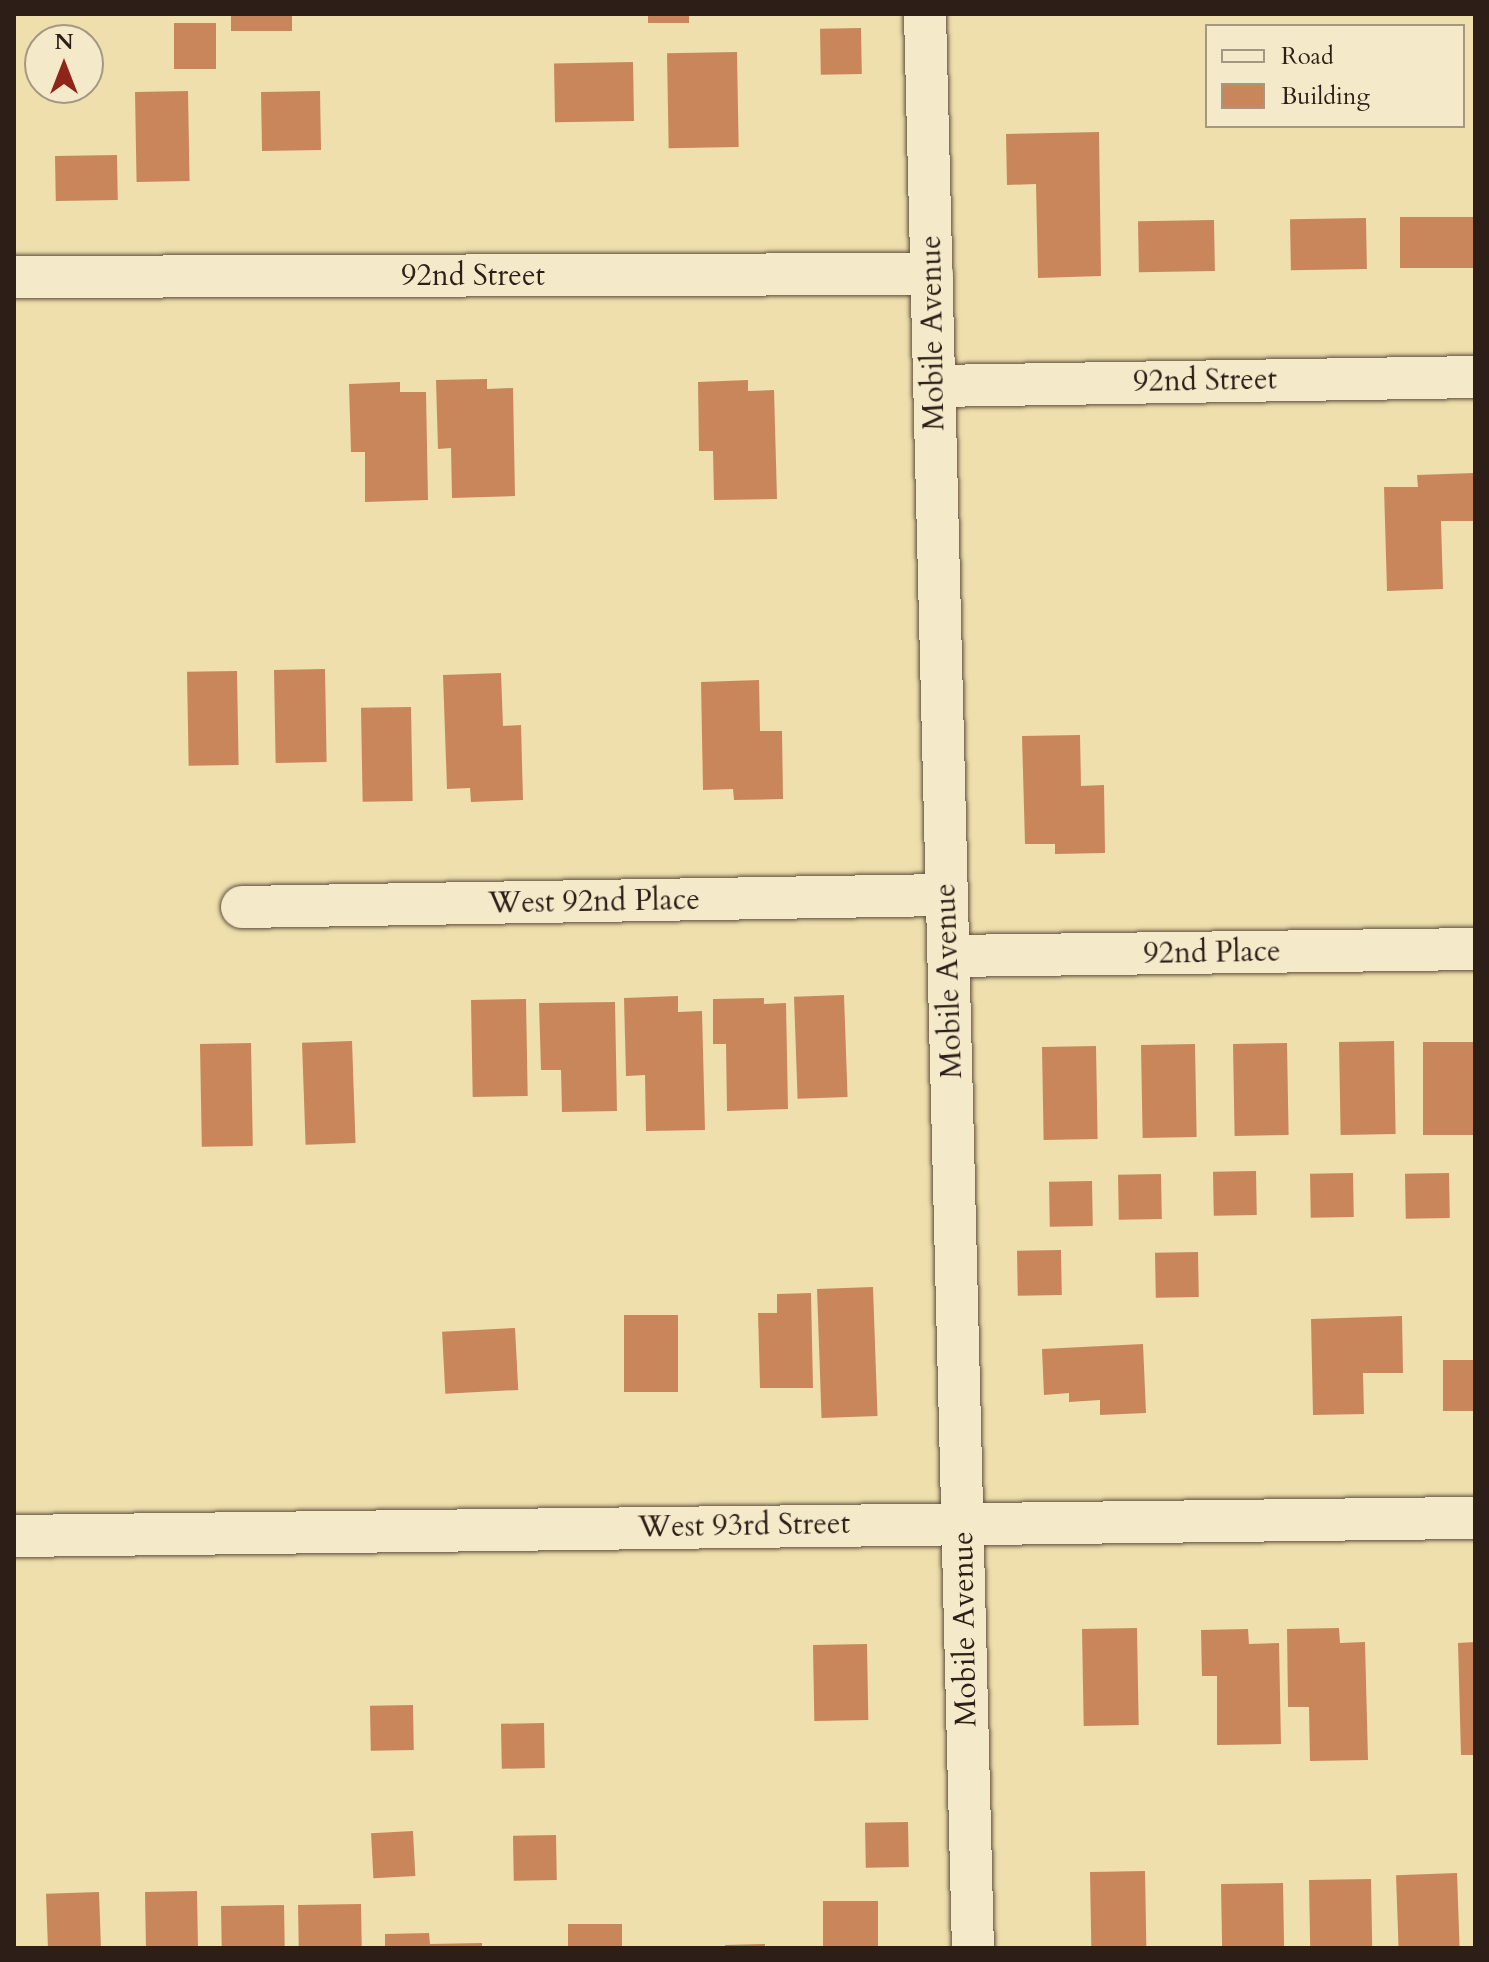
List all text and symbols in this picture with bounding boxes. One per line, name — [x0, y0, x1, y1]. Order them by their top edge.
north arrow — [24, 24, 104, 104]
legend — [1205, 24, 1465, 128]
text: N — [54, 27, 74, 57]
text: Road — [1281, 40, 1334, 73]
text: Building — [1281, 80, 1370, 113]
street label: Mobile Avenue — [913, 235, 953, 431]
street label: 92nd Street — [401, 258, 545, 294]
street label: 92nd Street — [1133, 362, 1277, 400]
street label: West 92nd Place — [488, 882, 700, 922]
street label: Mobile Avenue — [928, 883, 970, 1079]
street label: 92nd Place — [1143, 934, 1281, 972]
street label: West 93rd Street — [638, 1506, 850, 1546]
street label: Mobile Avenue — [945, 1531, 985, 1727]

